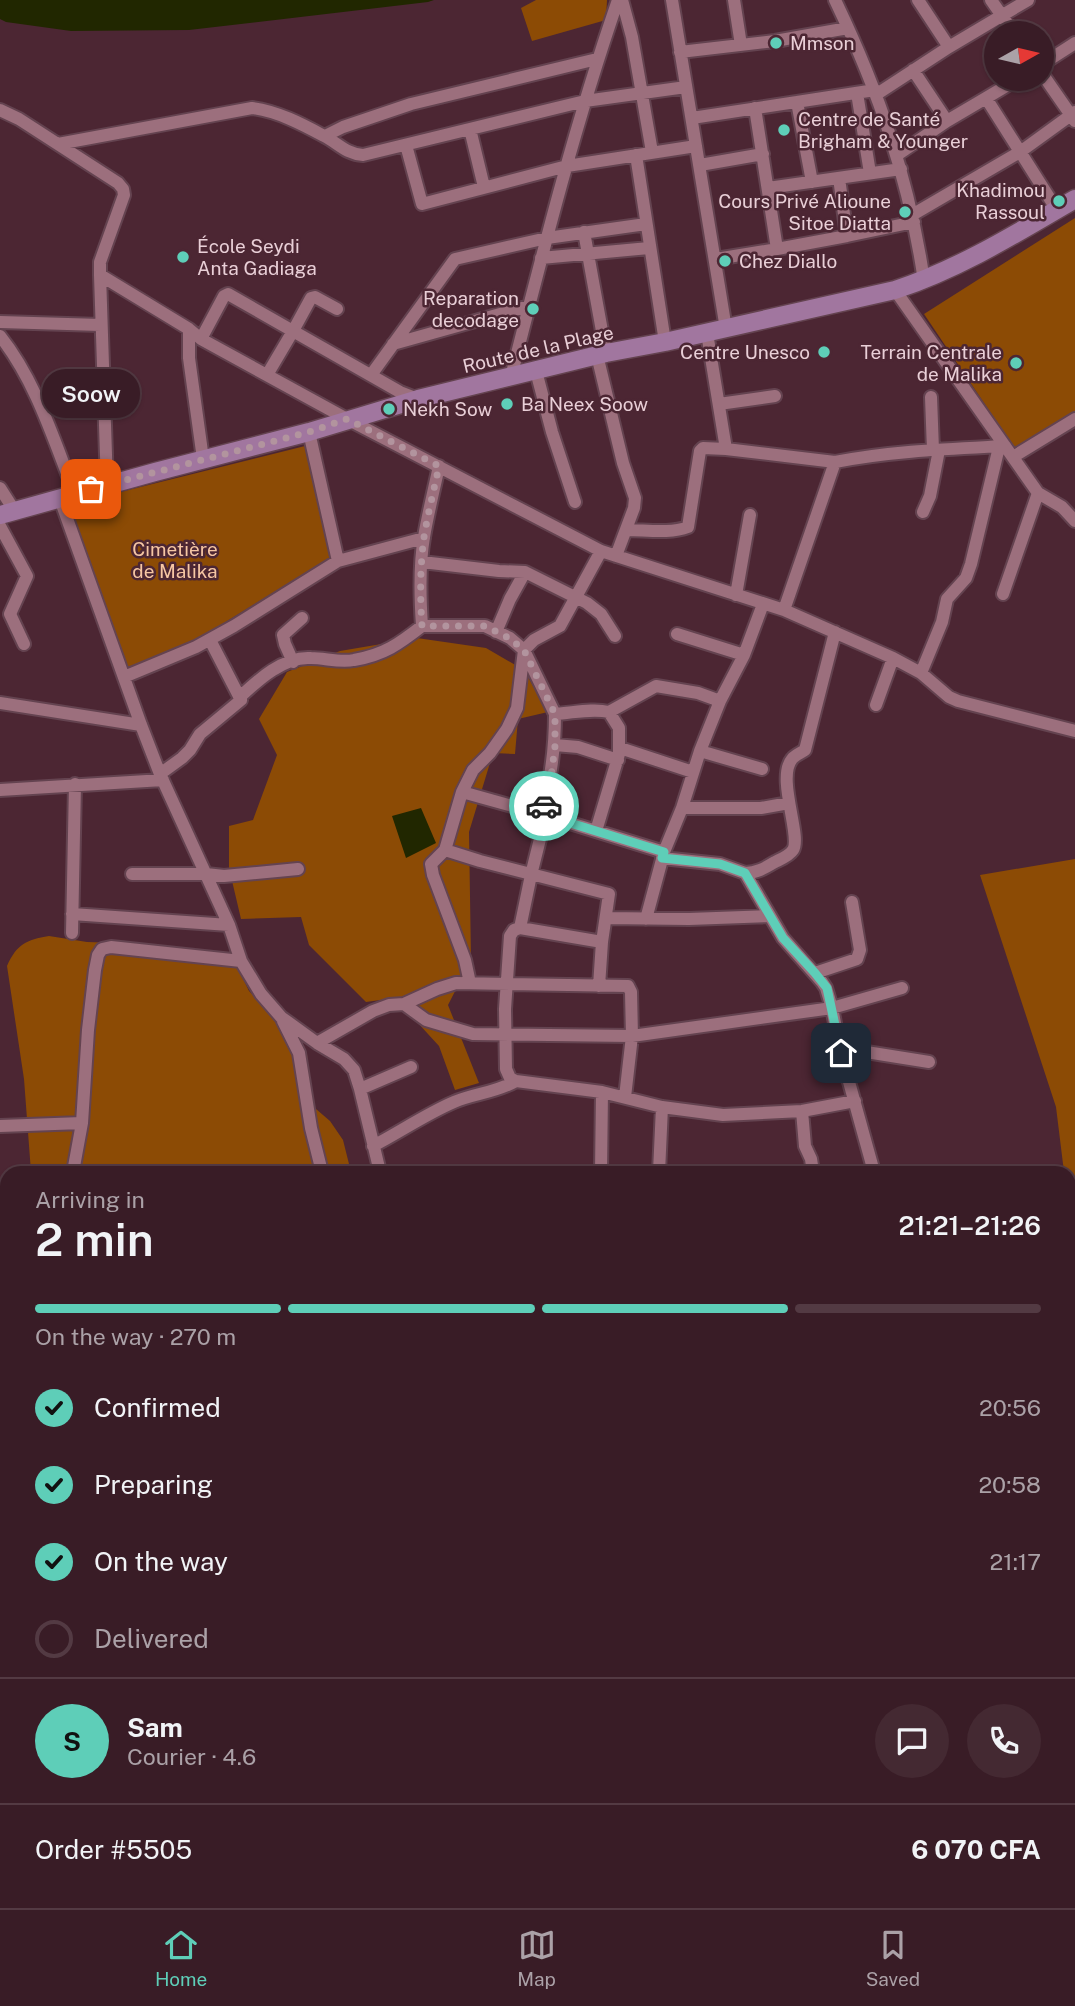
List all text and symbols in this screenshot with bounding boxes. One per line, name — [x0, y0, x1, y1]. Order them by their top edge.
north arrow — [984, 21, 1054, 91]
map controls — [984, 21, 1054, 91]
place label: Mmson — [790, 32, 855, 54]
marker: Mmson — [768, 35, 784, 51]
place label: Centre de Santé Brigham & Younger — [798, 108, 968, 152]
marker: Centre de Santé Brigham & Younger — [776, 122, 792, 138]
place label: Khadimou Rassoul — [956, 179, 1045, 223]
place label: Cours Privé Alioune Sitoe Diatta — [718, 190, 891, 234]
marker: Khadimou Rassoul — [1051, 193, 1067, 209]
marker: Cours Privé Alioune Sitoe Diatta — [897, 204, 913, 220]
place label: École Seydi Anta Gadiaga — [197, 235, 317, 279]
marker: École Seydi Anta Gadiaga — [175, 249, 191, 265]
place label: Chez Diallo — [739, 250, 837, 272]
marker: Chez Diallo — [717, 253, 733, 269]
place label: Reparation decodage — [423, 287, 519, 331]
marker: Reparation decodage — [525, 301, 541, 317]
street label: Route de la Plage — [460, 321, 616, 377]
place label: Centre Unesco — [680, 341, 810, 363]
place label: Terrain Centrale de Malika — [860, 341, 1002, 385]
marker: Centre Unesco — [816, 344, 832, 360]
marker: Terrain Centrale de Malika — [1008, 355, 1024, 371]
callout: Soow — [42, 370, 140, 419]
text: Soow — [61, 380, 121, 407]
place label: Ba Neex Soow — [521, 393, 648, 415]
marker: Ba Neex Soow — [499, 396, 515, 412]
place label: Nekh Sow — [403, 398, 493, 420]
marker: Nekh Sow — [381, 401, 397, 417]
pin — [61, 459, 121, 519]
icon: bag — [72, 470, 110, 508]
park label: Cimetière de Malika — [132, 538, 218, 582]
courier — [509, 771, 579, 841]
icon: car — [525, 787, 563, 825]
pin — [811, 1023, 871, 1083]
icon: home — [822, 1034, 860, 1072]
text: Arriving in — [35, 1186, 145, 1213]
text: 21:21–21:26 — [898, 1210, 1041, 1241]
text: 2 min — [35, 1212, 154, 1266]
text: On the way · 270 m — [35, 1323, 236, 1350]
icon: check — [35, 1389, 73, 1427]
text: Confirmed — [94, 1392, 221, 1423]
text: 20:56 — [979, 1394, 1041, 1421]
icon: check — [35, 1466, 73, 1504]
text: Preparing — [94, 1469, 213, 1500]
text: 20:58 — [978, 1471, 1041, 1498]
icon: check — [35, 1543, 73, 1581]
text: On the way — [94, 1546, 228, 1577]
text: 21:17 — [990, 1548, 1041, 1575]
text: Delivered — [94, 1623, 209, 1654]
button: chat — [875, 1704, 949, 1778]
button: phone — [967, 1704, 1041, 1778]
text: Sam — [127, 1712, 183, 1743]
text: S — [63, 1726, 81, 1757]
text: Courier · 4.6 — [127, 1743, 256, 1770]
text: Order #5505 — [35, 1834, 192, 1865]
text: 6 070 CFA — [911, 1834, 1041, 1865]
tab: Home — [155, 1926, 207, 1990]
tab: Map — [517, 1926, 556, 1990]
tab: Saved — [866, 1926, 920, 1990]

